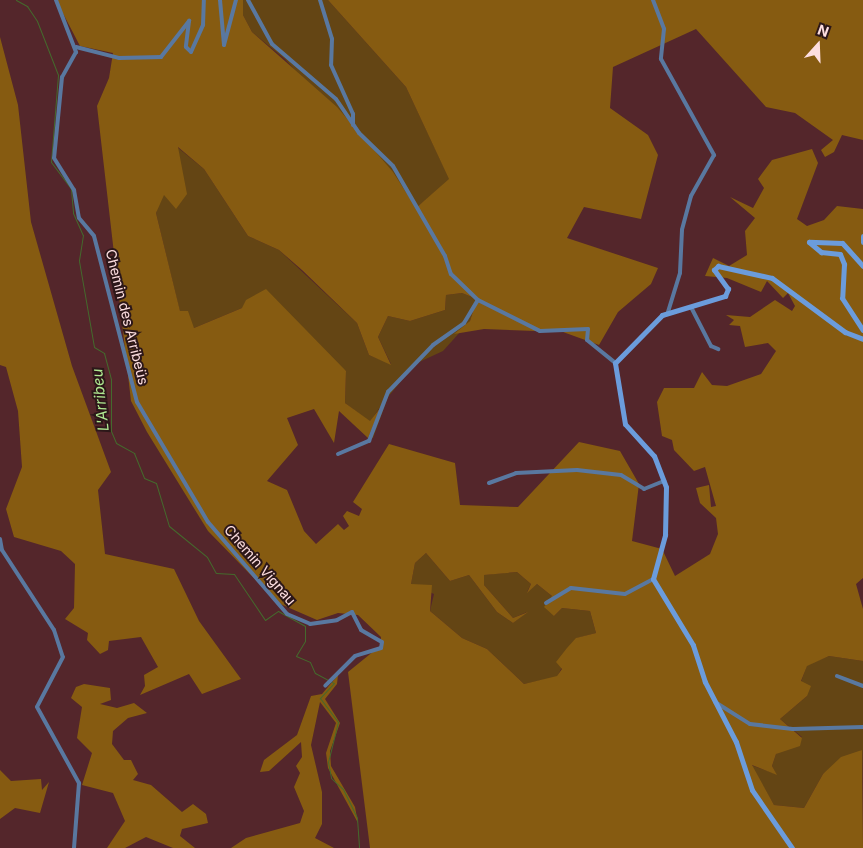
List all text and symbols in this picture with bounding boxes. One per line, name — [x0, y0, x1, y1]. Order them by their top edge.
north arrow — [793, 20, 843, 70]
text: N — [815, 21, 831, 40]
street label: Chemin des Arribeüs — [102, 248, 152, 386]
water label: L'Arribeu — [88, 368, 112, 432]
street label: Chemin Vignau — [221, 522, 299, 608]

